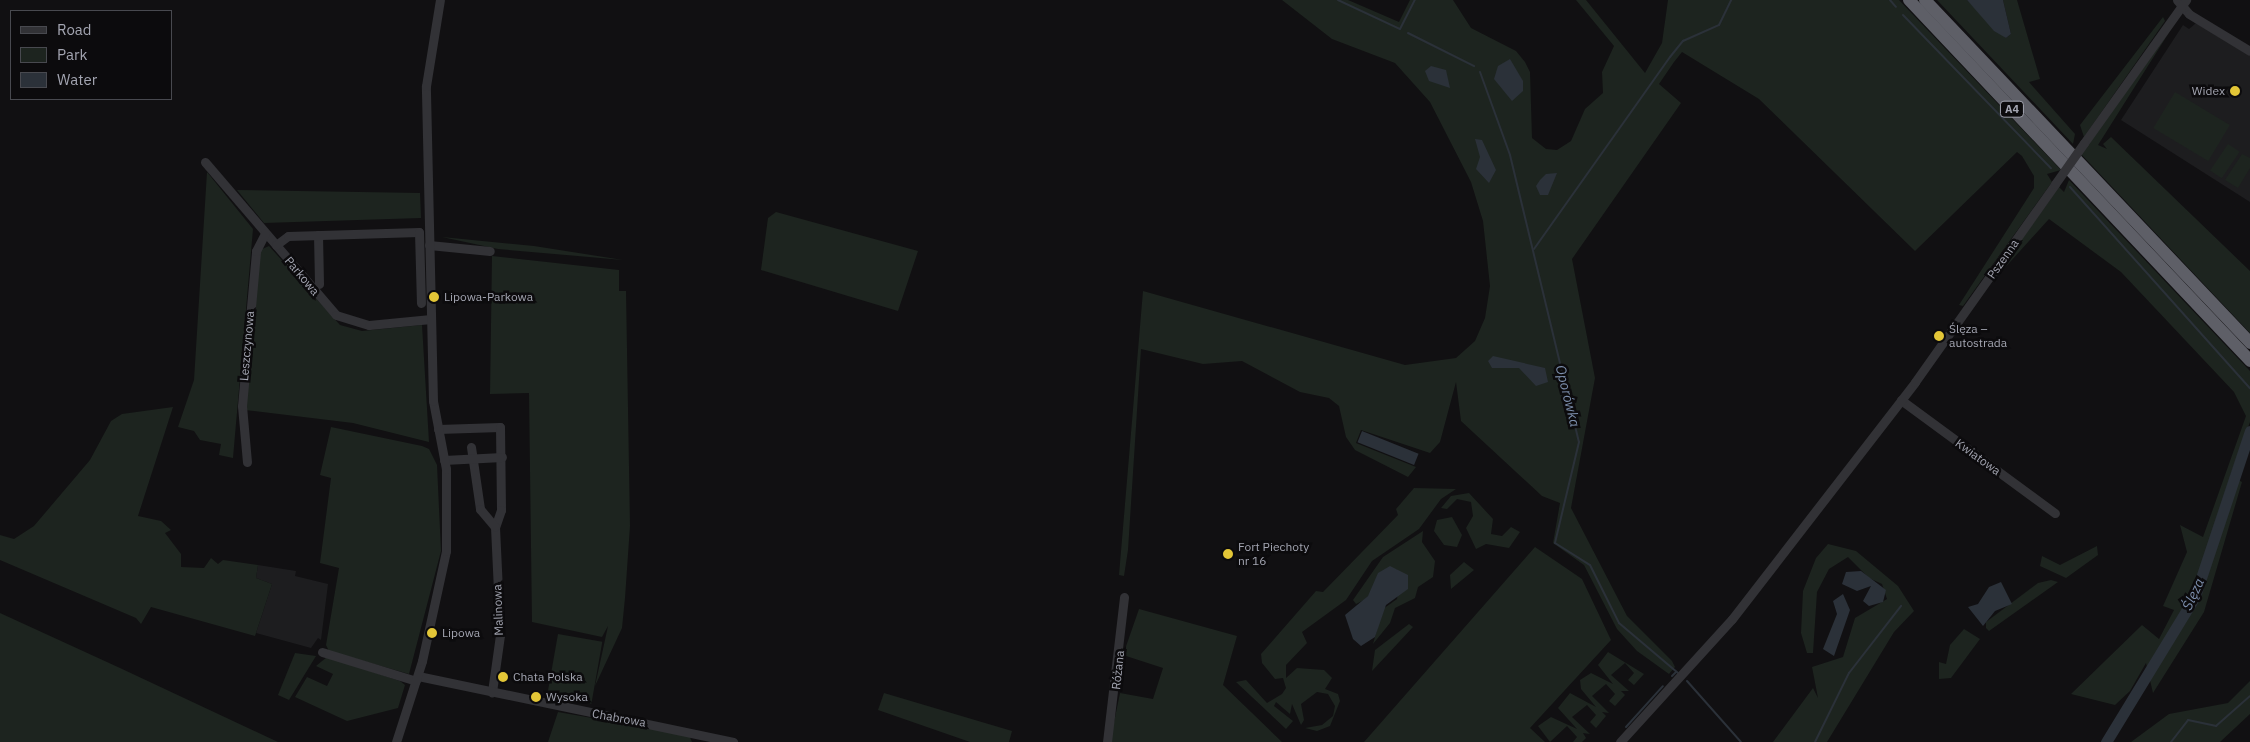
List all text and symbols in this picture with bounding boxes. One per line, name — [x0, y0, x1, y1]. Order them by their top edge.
legend — [10, 10, 172, 100]
text: Road — [57, 20, 92, 39]
text: Park — [57, 45, 87, 64]
text: Water — [57, 70, 97, 89]
place label: Widex — [2192, 84, 2225, 98]
marker: Widex — [2229, 85, 2241, 97]
road number: A4 — [2000, 100, 2024, 118]
street label: Pszenna — [1984, 236, 2022, 282]
street label: Parkowa — [282, 254, 322, 298]
place label: Lipowa-Parkowa — [444, 290, 533, 304]
marker: Lipowa-Parkowa — [428, 291, 440, 303]
street label: Leszczynowa — [237, 310, 257, 382]
place label: Ślęza – autostrada — [1949, 322, 2007, 350]
marker: Ślęza – autostrada — [1933, 330, 1945, 342]
water label: Oporówka — [1552, 363, 1584, 429]
street label: Kwiatowa — [1953, 436, 2003, 478]
place label: Fort Piechoty nr 16 — [1238, 540, 1309, 568]
marker: Fort Piechoty nr 16 — [1222, 548, 1234, 560]
water label: Ślęza — [2178, 575, 2208, 613]
street label: Malinowa — [490, 584, 506, 636]
place label: Lipowa — [442, 626, 480, 640]
marker: Lipowa — [426, 627, 438, 639]
street label: Różana — [1109, 650, 1127, 690]
place label: Chata Polska — [513, 670, 583, 684]
marker: Chata Polska — [497, 671, 509, 683]
place label: Wysoka — [546, 690, 588, 704]
marker: Wysoka — [530, 691, 542, 703]
street label: Chabrowa — [591, 706, 647, 730]

